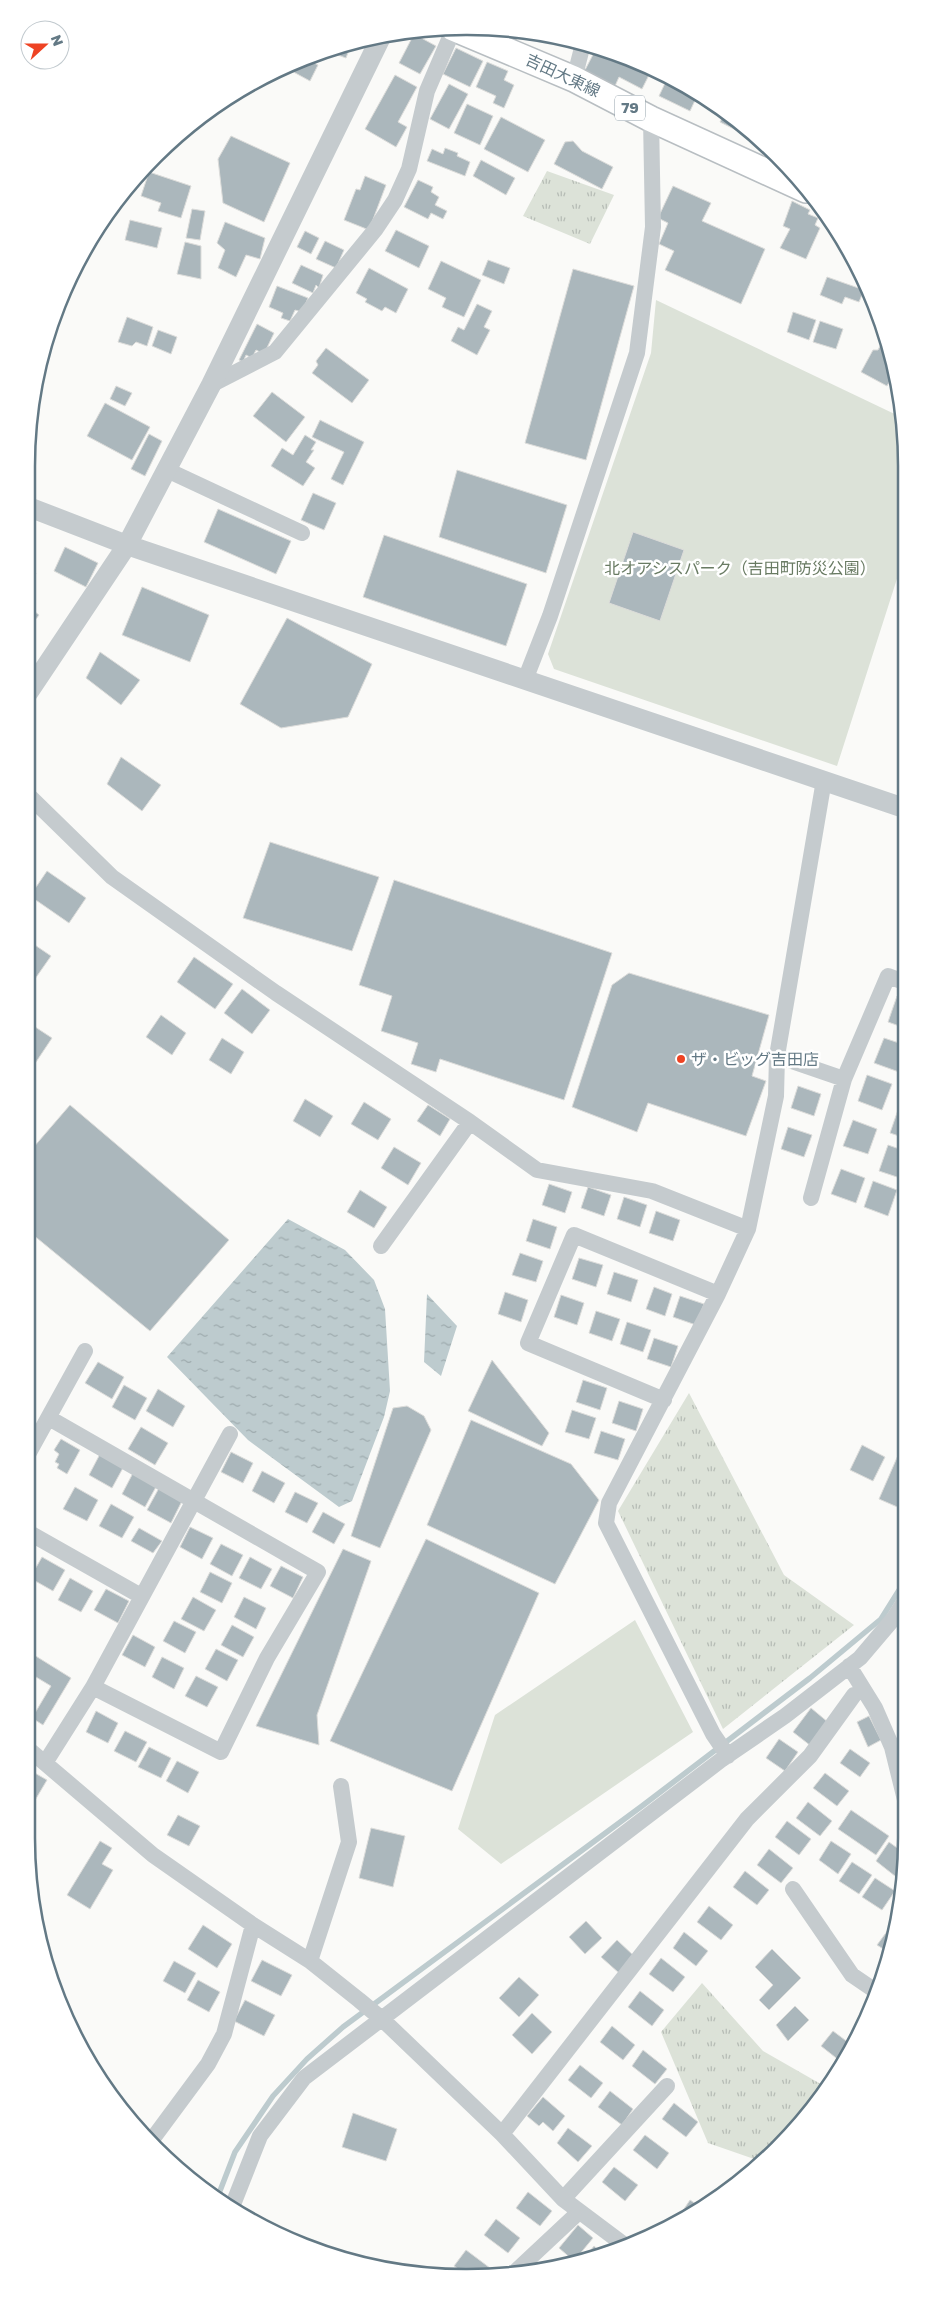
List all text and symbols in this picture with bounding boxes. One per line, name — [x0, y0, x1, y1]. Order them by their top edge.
north arrow — [20, 20, 70, 70]
text: N — [48, 32, 67, 48]
street label: 吉田大東線 — [523, 49, 603, 101]
road number: 79 — [615, 96, 645, 120]
park label: 北オアシスパーク（吉田町防災公園） — [604, 558, 876, 578]
place label: ザ・ビッグ吉田店 — [691, 1049, 819, 1069]
marker: ザ・ビッグ吉田店 — [675, 1053, 687, 1065]

